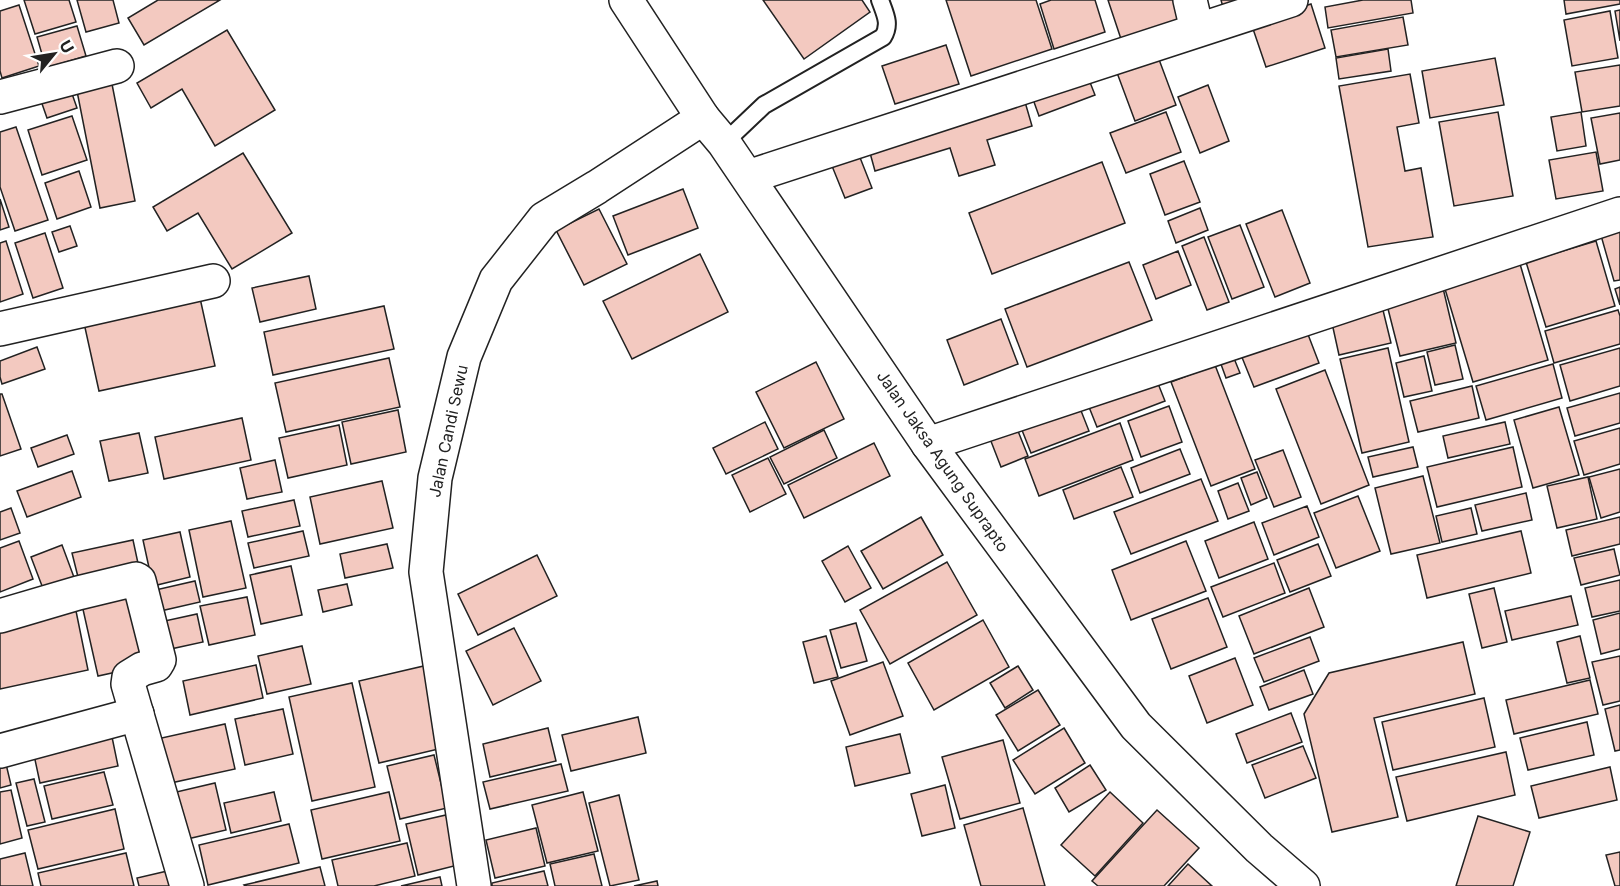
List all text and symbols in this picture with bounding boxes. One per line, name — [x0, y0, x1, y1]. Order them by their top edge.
north arrow — [24, 24, 84, 84]
text: U — [55, 36, 79, 57]
street label: Jalan Candi Sewu — [424, 363, 472, 499]
street label: Jalan Jaksa Agung Suprapto — [873, 366, 1013, 556]

